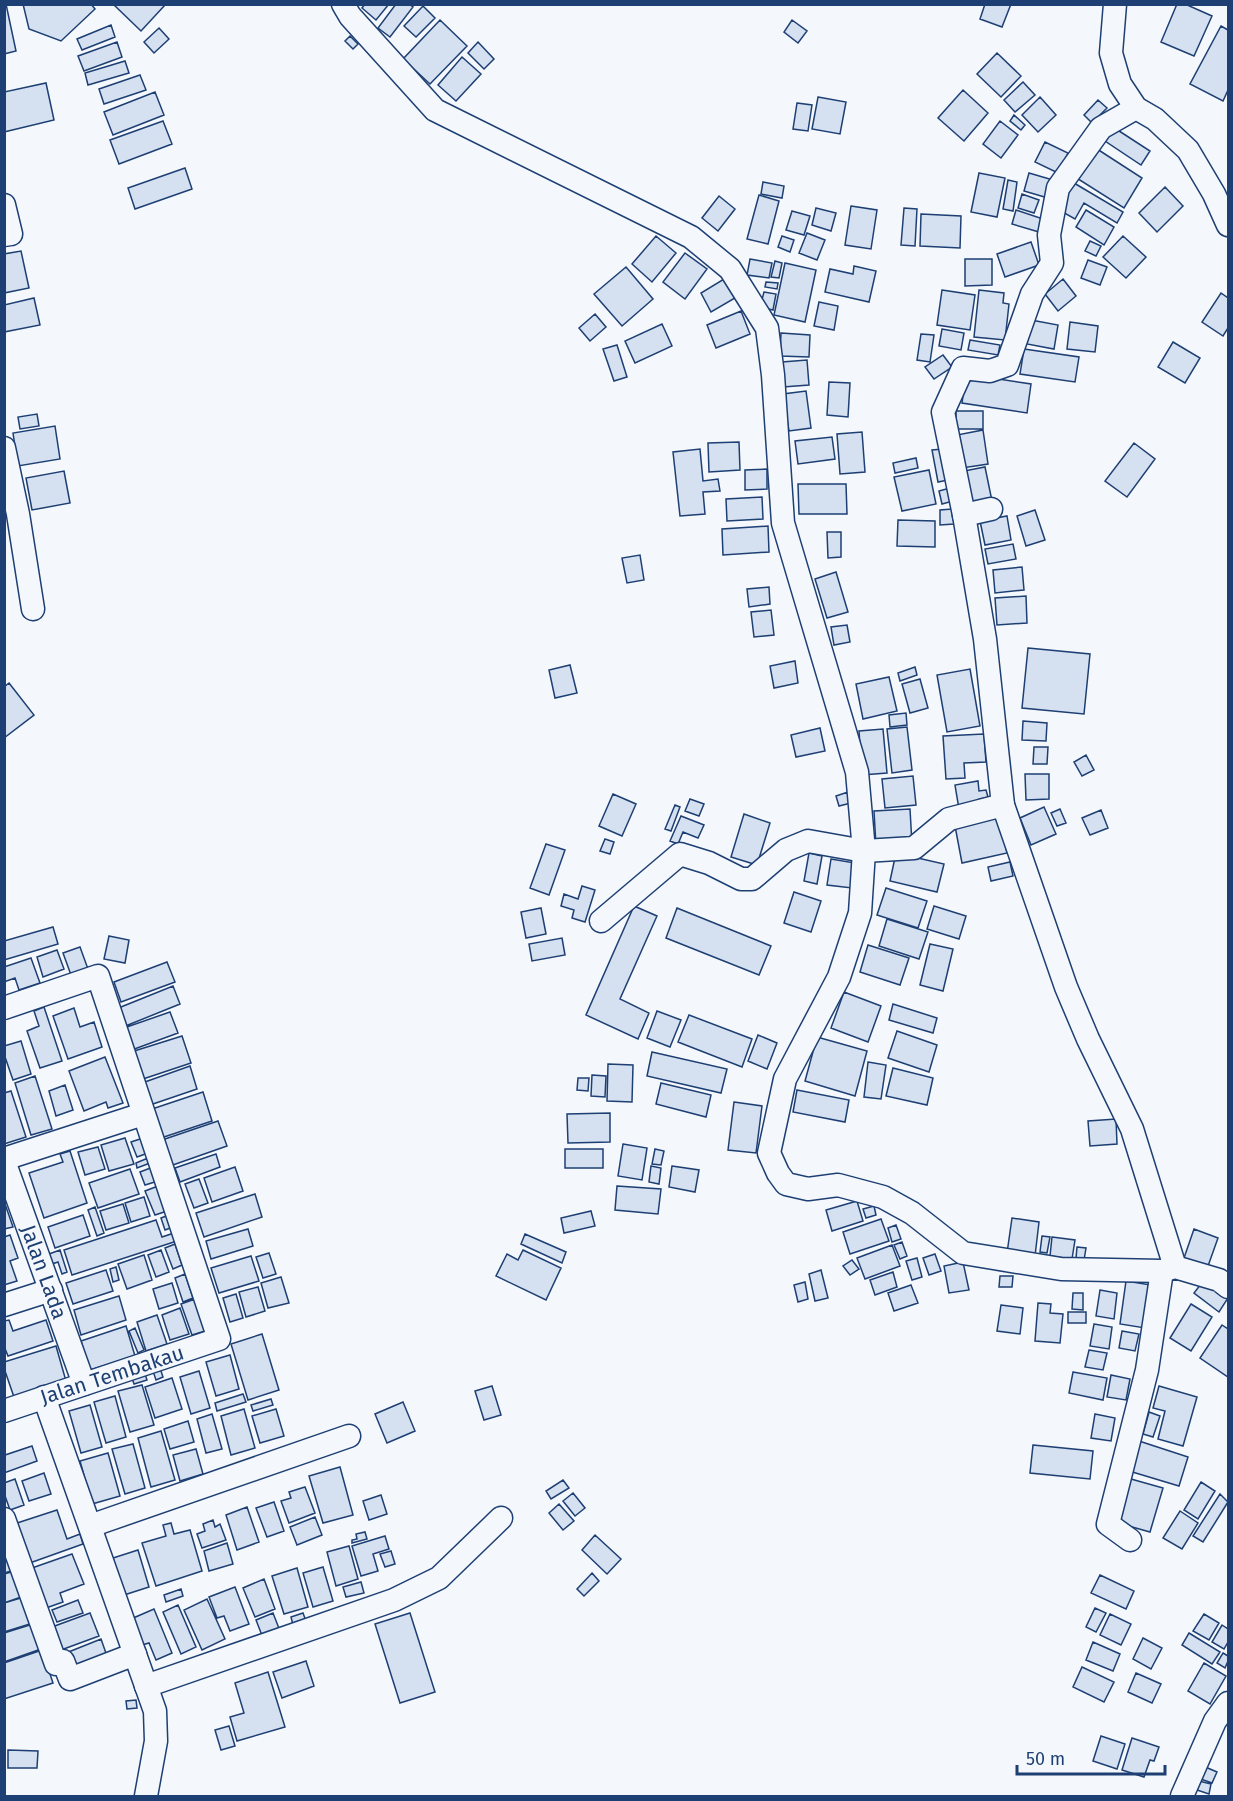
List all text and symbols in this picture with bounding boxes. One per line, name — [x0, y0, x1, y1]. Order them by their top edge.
street label: Jalan Lada — [15, 1221, 73, 1323]
street label: Jalan Tembakau — [37, 1339, 187, 1411]
scale bar — [1017, 1738, 1166, 1776]
text: 50 m — [1026, 1748, 1065, 1770]

